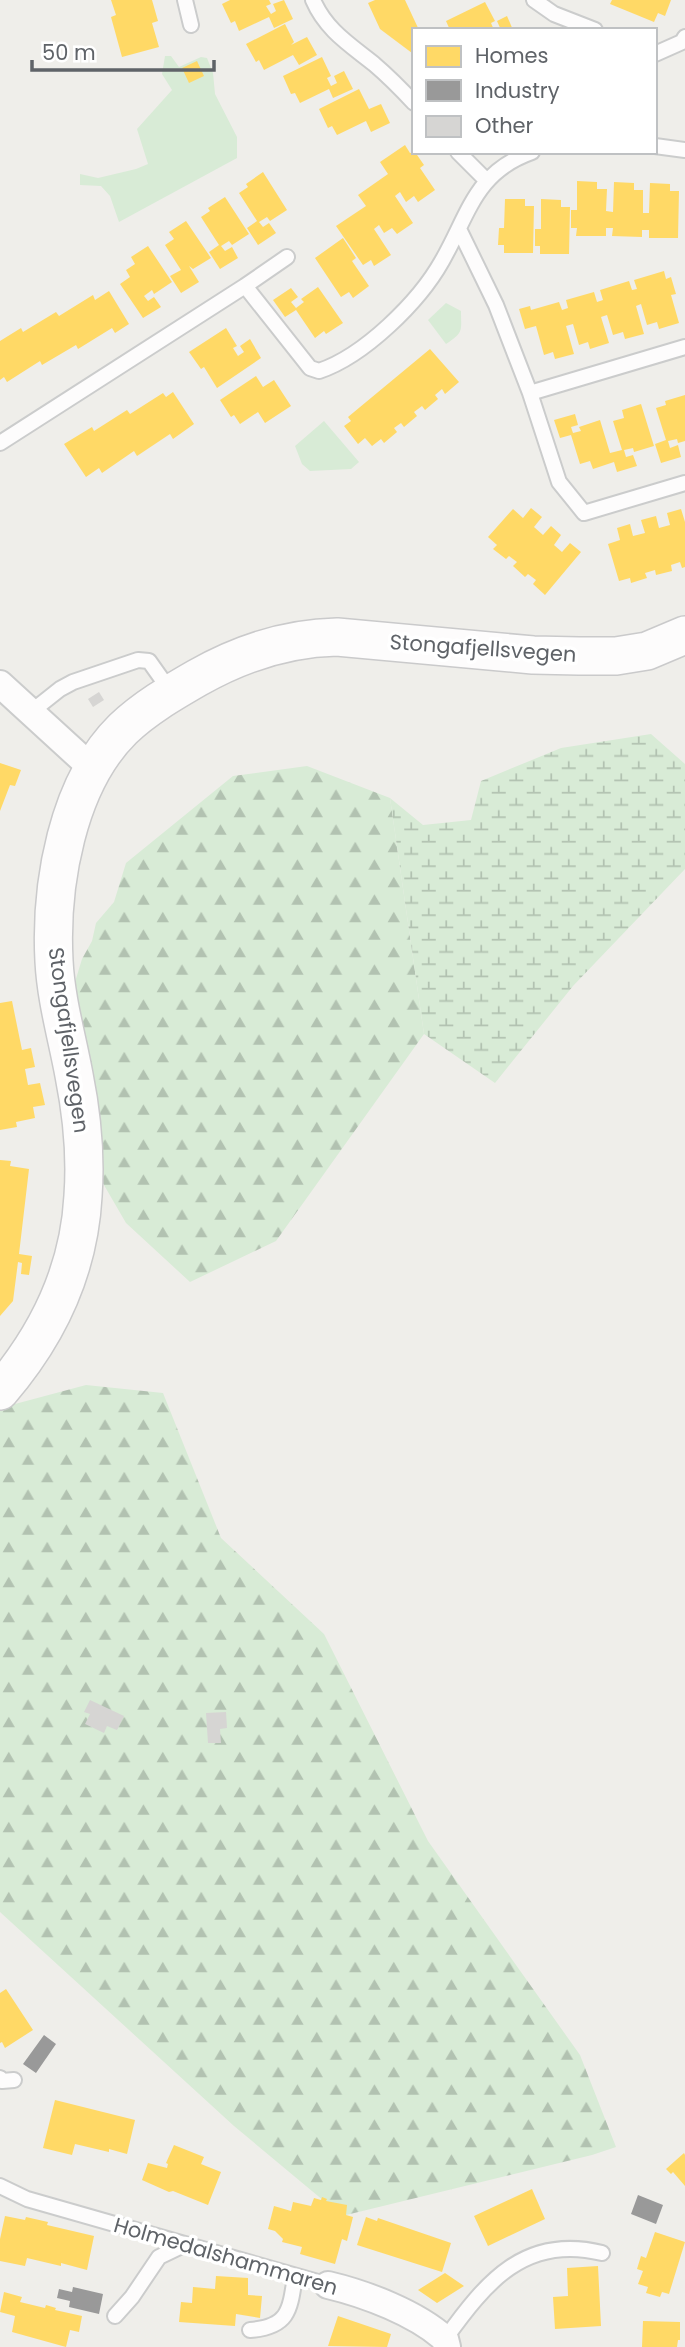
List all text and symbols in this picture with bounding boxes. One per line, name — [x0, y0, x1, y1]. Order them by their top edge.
scale bar — [32, 28, 214, 72]
legend — [412, 28, 657, 154]
text: 50 m — [42, 38, 96, 67]
text: Homes — [475, 41, 549, 70]
text: Industry — [475, 76, 560, 105]
text: Other — [475, 111, 534, 140]
street label: Stongafjellsvegen — [389, 627, 577, 669]
street label: Stongafjellsvegen — [42, 945, 96, 1135]
street label: Holmedalshammaren — [111, 2210, 341, 2302]

